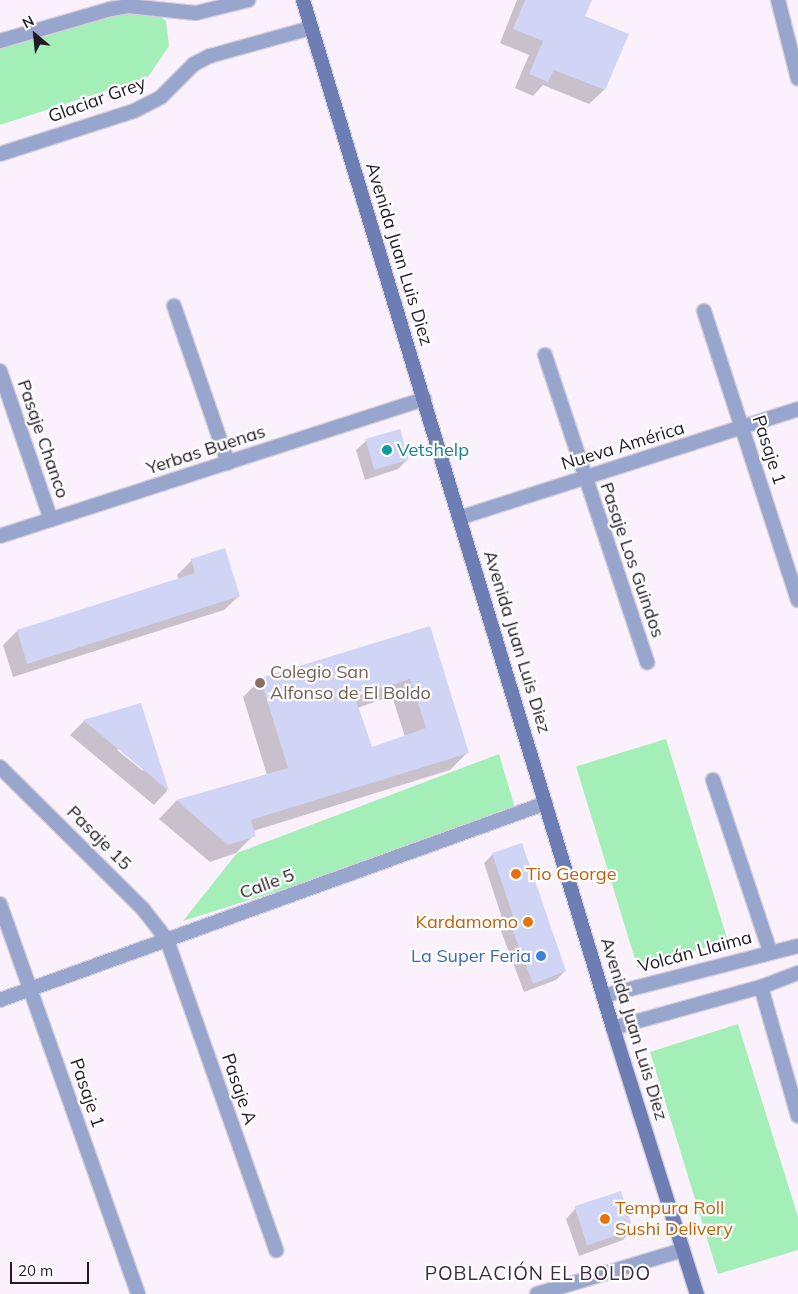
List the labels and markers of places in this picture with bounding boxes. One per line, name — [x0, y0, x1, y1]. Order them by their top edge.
place label: Vetshelp — [397, 439, 469, 461]
marker: Vetshelp — [381, 444, 393, 456]
place label: Colegio San Alfonso de El Boldo — [270, 662, 431, 704]
marker: Colegio San Alfonso de El Boldo — [254, 677, 266, 689]
place label: Tio George — [526, 863, 616, 885]
marker: Tio George — [510, 868, 522, 880]
place label: Kardamomo — [416, 911, 518, 933]
marker: Kardamomo — [522, 916, 534, 928]
place label: La Super Feria — [411, 945, 531, 967]
marker: La Super Feria — [535, 950, 547, 962]
place label: Tempura Roll Sushi Delivery — [615, 1198, 733, 1240]
marker: Tempura Roll Sushi Delivery — [599, 1213, 611, 1225]

